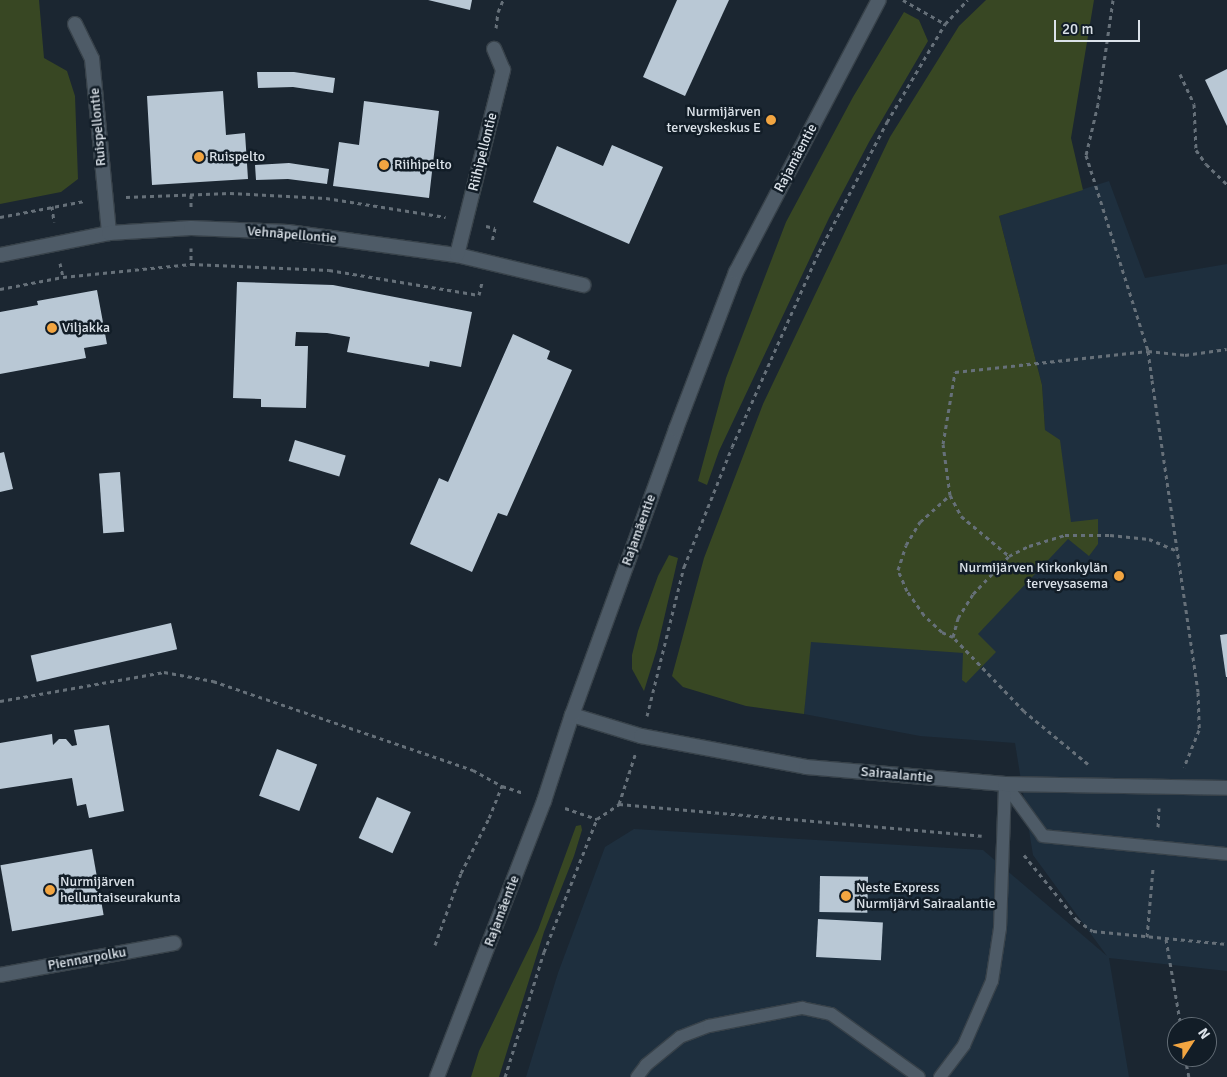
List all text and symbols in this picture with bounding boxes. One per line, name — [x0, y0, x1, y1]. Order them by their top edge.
scale bar — [1057, 10, 1143, 42]
text: 20 m — [1062, 20, 1093, 38]
street label: Ruispellontie — [86, 87, 110, 167]
place label: Nurmijärven terveyskeskus E — [667, 104, 761, 136]
street label: Riihipellontie — [465, 111, 501, 193]
marker: Nurmijärven terveyskeskus E — [765, 114, 777, 126]
street label: Rajamäentie — [771, 121, 821, 195]
place label: Ruispelto — [209, 149, 265, 165]
marker: Ruispelto — [193, 151, 205, 163]
place label: Riihipelto — [394, 157, 452, 173]
marker: Riihipelto — [378, 159, 390, 171]
street label: Vehnäpellontie — [247, 223, 337, 247]
place label: Viljakka — [62, 320, 110, 336]
marker: Viljakka — [46, 322, 58, 334]
street label: Rajamäentie — [618, 492, 660, 568]
place label: Nurmijärven Kirkonkylän terveysasema — [959, 560, 1108, 592]
marker: Nurmijärven Kirkonkylän terveysasema — [1112, 569, 1126, 583]
street label: Sairaalantie — [860, 763, 934, 787]
street label: Rajamäentie — [481, 873, 523, 949]
place label: Nurmijärven helluntaiseurakunta — [60, 874, 181, 906]
place label: Neste Express Nurmijärvi Sairaalantie — [856, 880, 996, 912]
marker: Nurmijärven helluntaiseurakunta — [44, 884, 56, 896]
marker: Neste Express Nurmijärvi Sairaalantie — [840, 890, 852, 902]
street label: Piennarpolku — [46, 944, 128, 974]
north arrow — [1167, 1017, 1217, 1067]
text: N — [1194, 1025, 1214, 1043]

